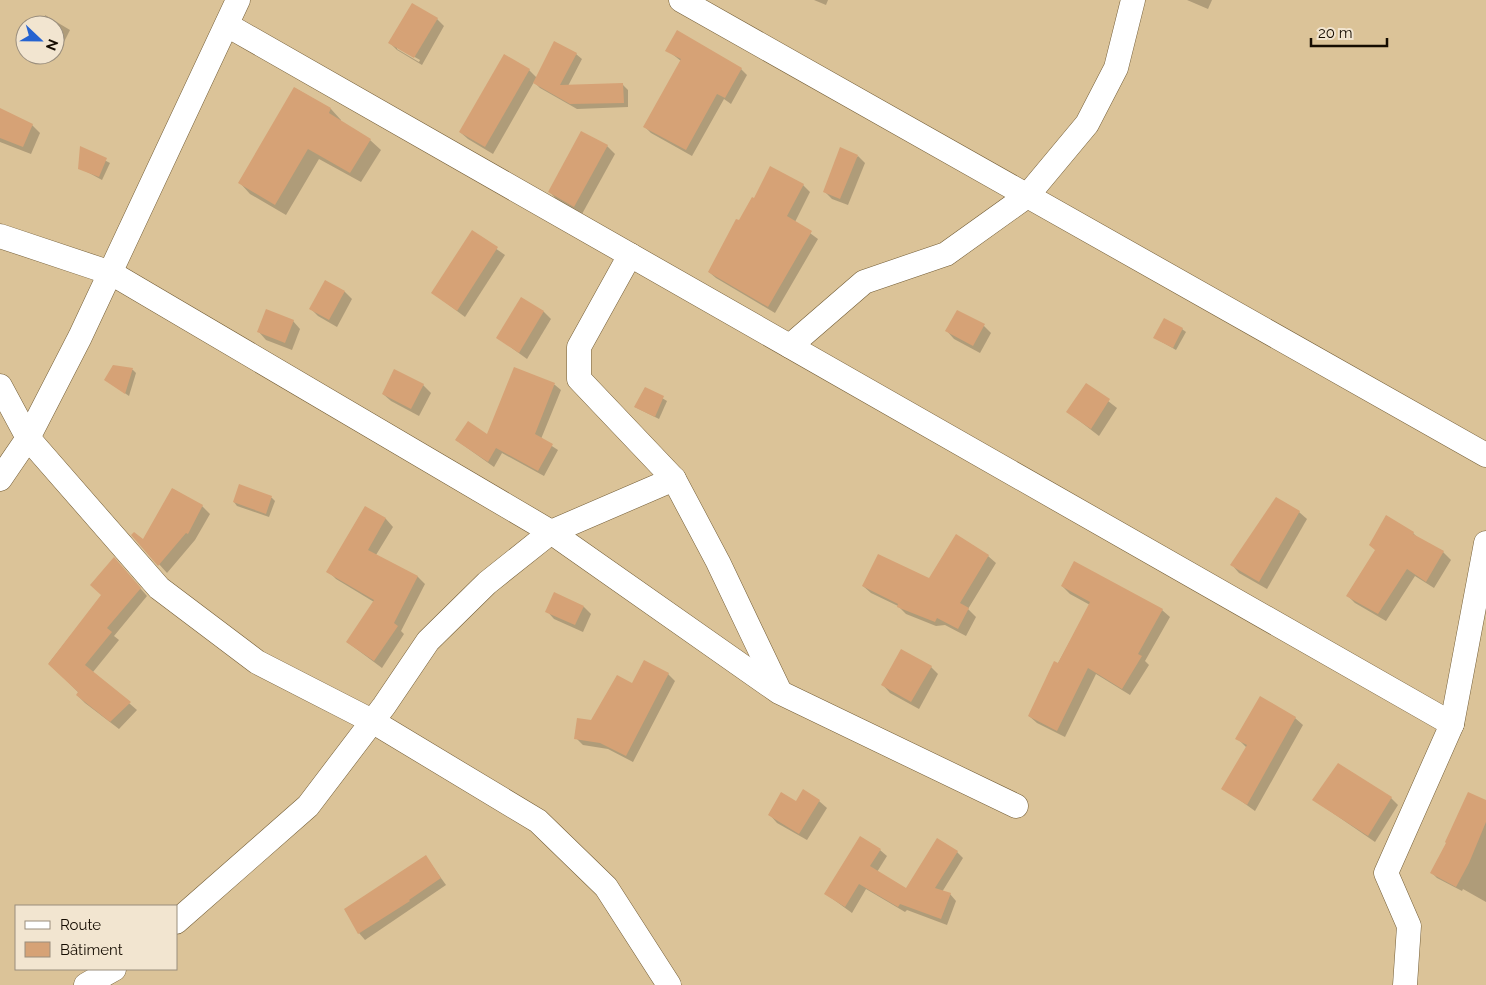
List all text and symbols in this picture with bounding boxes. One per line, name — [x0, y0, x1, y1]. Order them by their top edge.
north arrow — [15, 15, 65, 65]
scale bar — [1311, 15, 1387, 47]
text: 20 m — [1318, 24, 1353, 42]
text: N — [43, 37, 61, 53]
legend — [15, 905, 178, 970]
text: Route — [60, 916, 101, 934]
text: Bâtiment — [60, 941, 123, 959]

